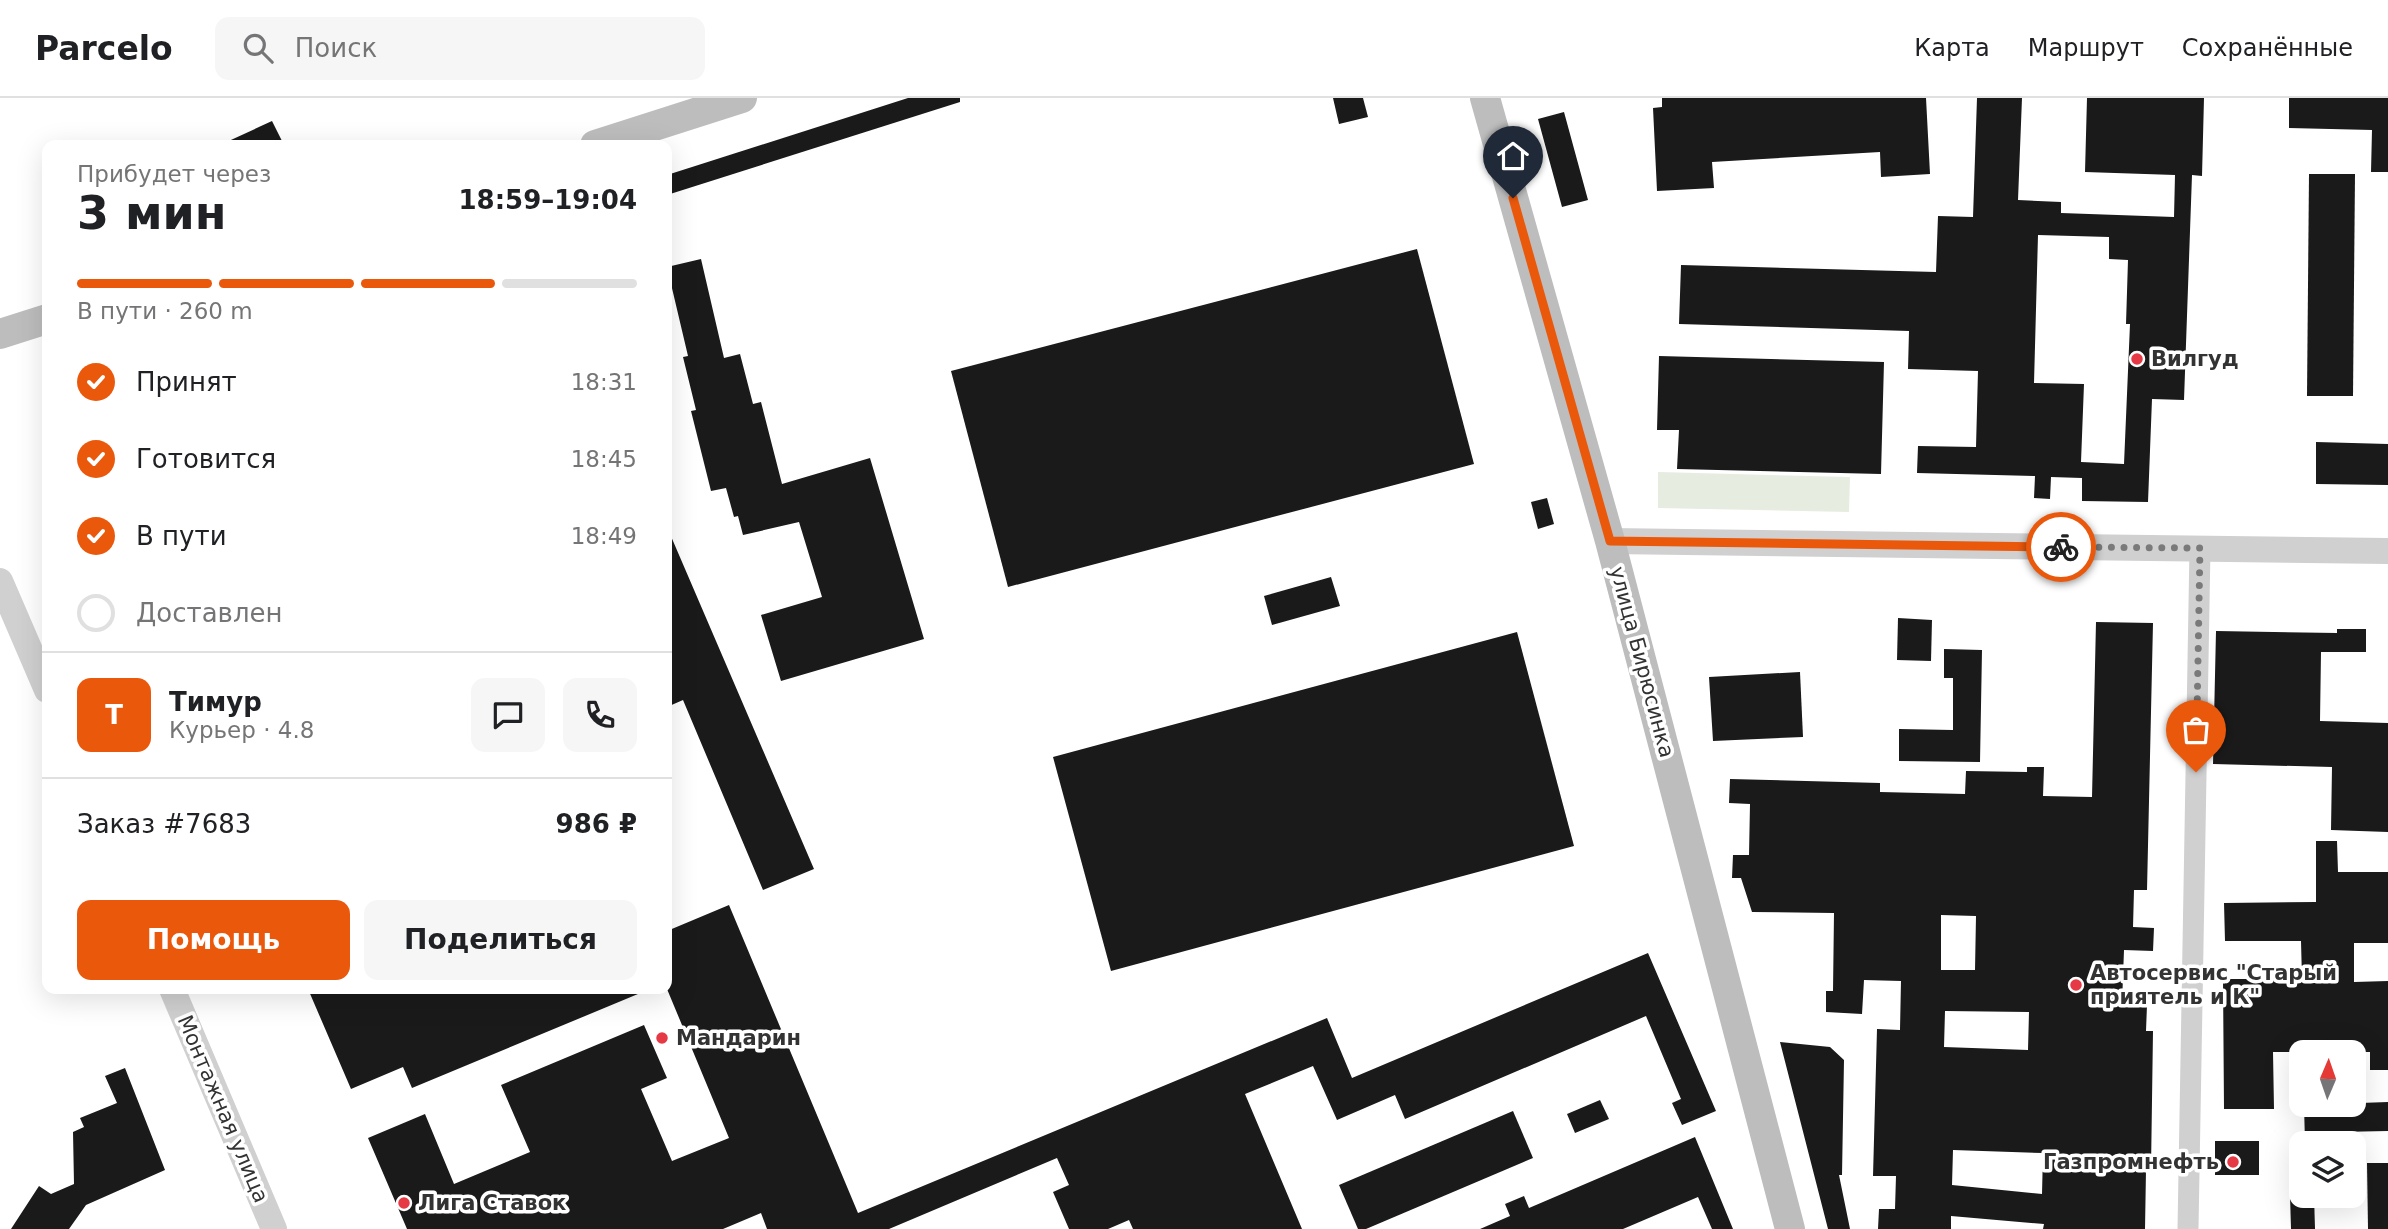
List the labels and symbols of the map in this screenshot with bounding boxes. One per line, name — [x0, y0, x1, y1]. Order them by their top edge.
pin — [1483, 126, 1543, 198]
place label: Вилгуд — [2151, 347, 2239, 371]
marker: Вилгуд — [2129, 351, 2145, 367]
courier — [2026, 512, 2096, 582]
street label: улица Бирюсинка — [1605, 564, 1679, 760]
pin — [2166, 700, 2226, 772]
place label: Автосервис "Старый приятель и К" — [2090, 961, 2337, 1009]
marker: Автосервис "Старый приятель и К" — [2068, 977, 2084, 993]
street label: Монтажная улица — [173, 1012, 273, 1206]
place label: Мандарин — [676, 1026, 801, 1050]
marker: Мандарин — [654, 1030, 670, 1046]
north arrow — [2289, 1040, 2366, 1116]
place label: Газпромнефть — [2043, 1150, 2219, 1174]
marker: Газпромнефть — [2225, 1154, 2241, 1170]
place label: Лига Ставок — [418, 1191, 566, 1215]
marker: Лига Ставок — [396, 1195, 412, 1211]

